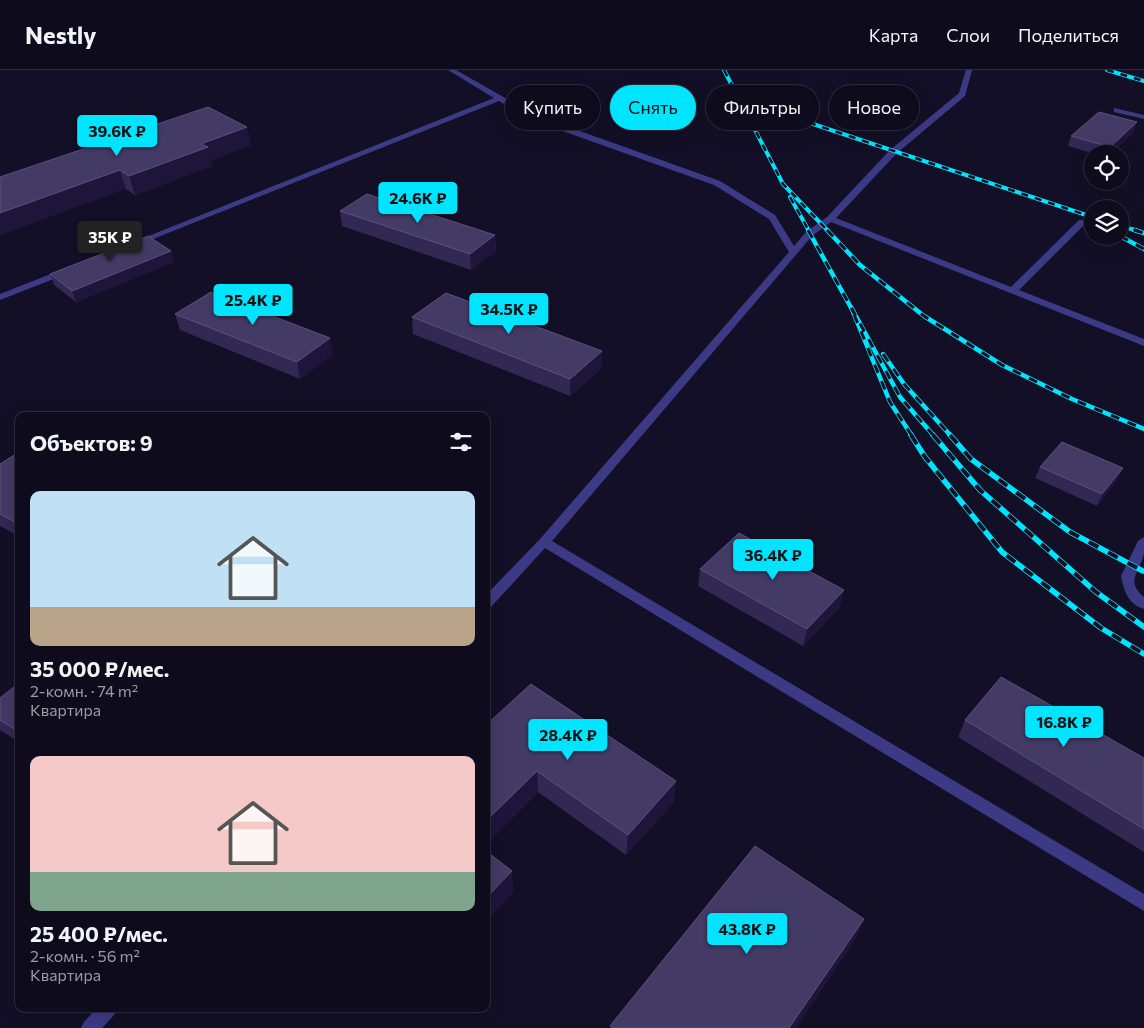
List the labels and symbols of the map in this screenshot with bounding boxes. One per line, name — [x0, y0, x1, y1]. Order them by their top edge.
pin: 39.6K ₽ — [71, 114, 163, 157]
pin: 24.6K ₽ — [372, 182, 464, 224]
pin: 35K ₽ — [75, 220, 145, 263]
pin: 25.4K ₽ — [207, 284, 299, 326]
pin: 34.5K ₽ — [463, 292, 555, 335]
pin: 36.4K ₽ — [727, 538, 819, 581]
pin: 16.8K ₽ — [1018, 706, 1110, 748]
pin: 28.4K ₽ — [522, 718, 614, 761]
pin: 43.8K ₽ — [701, 912, 793, 955]

